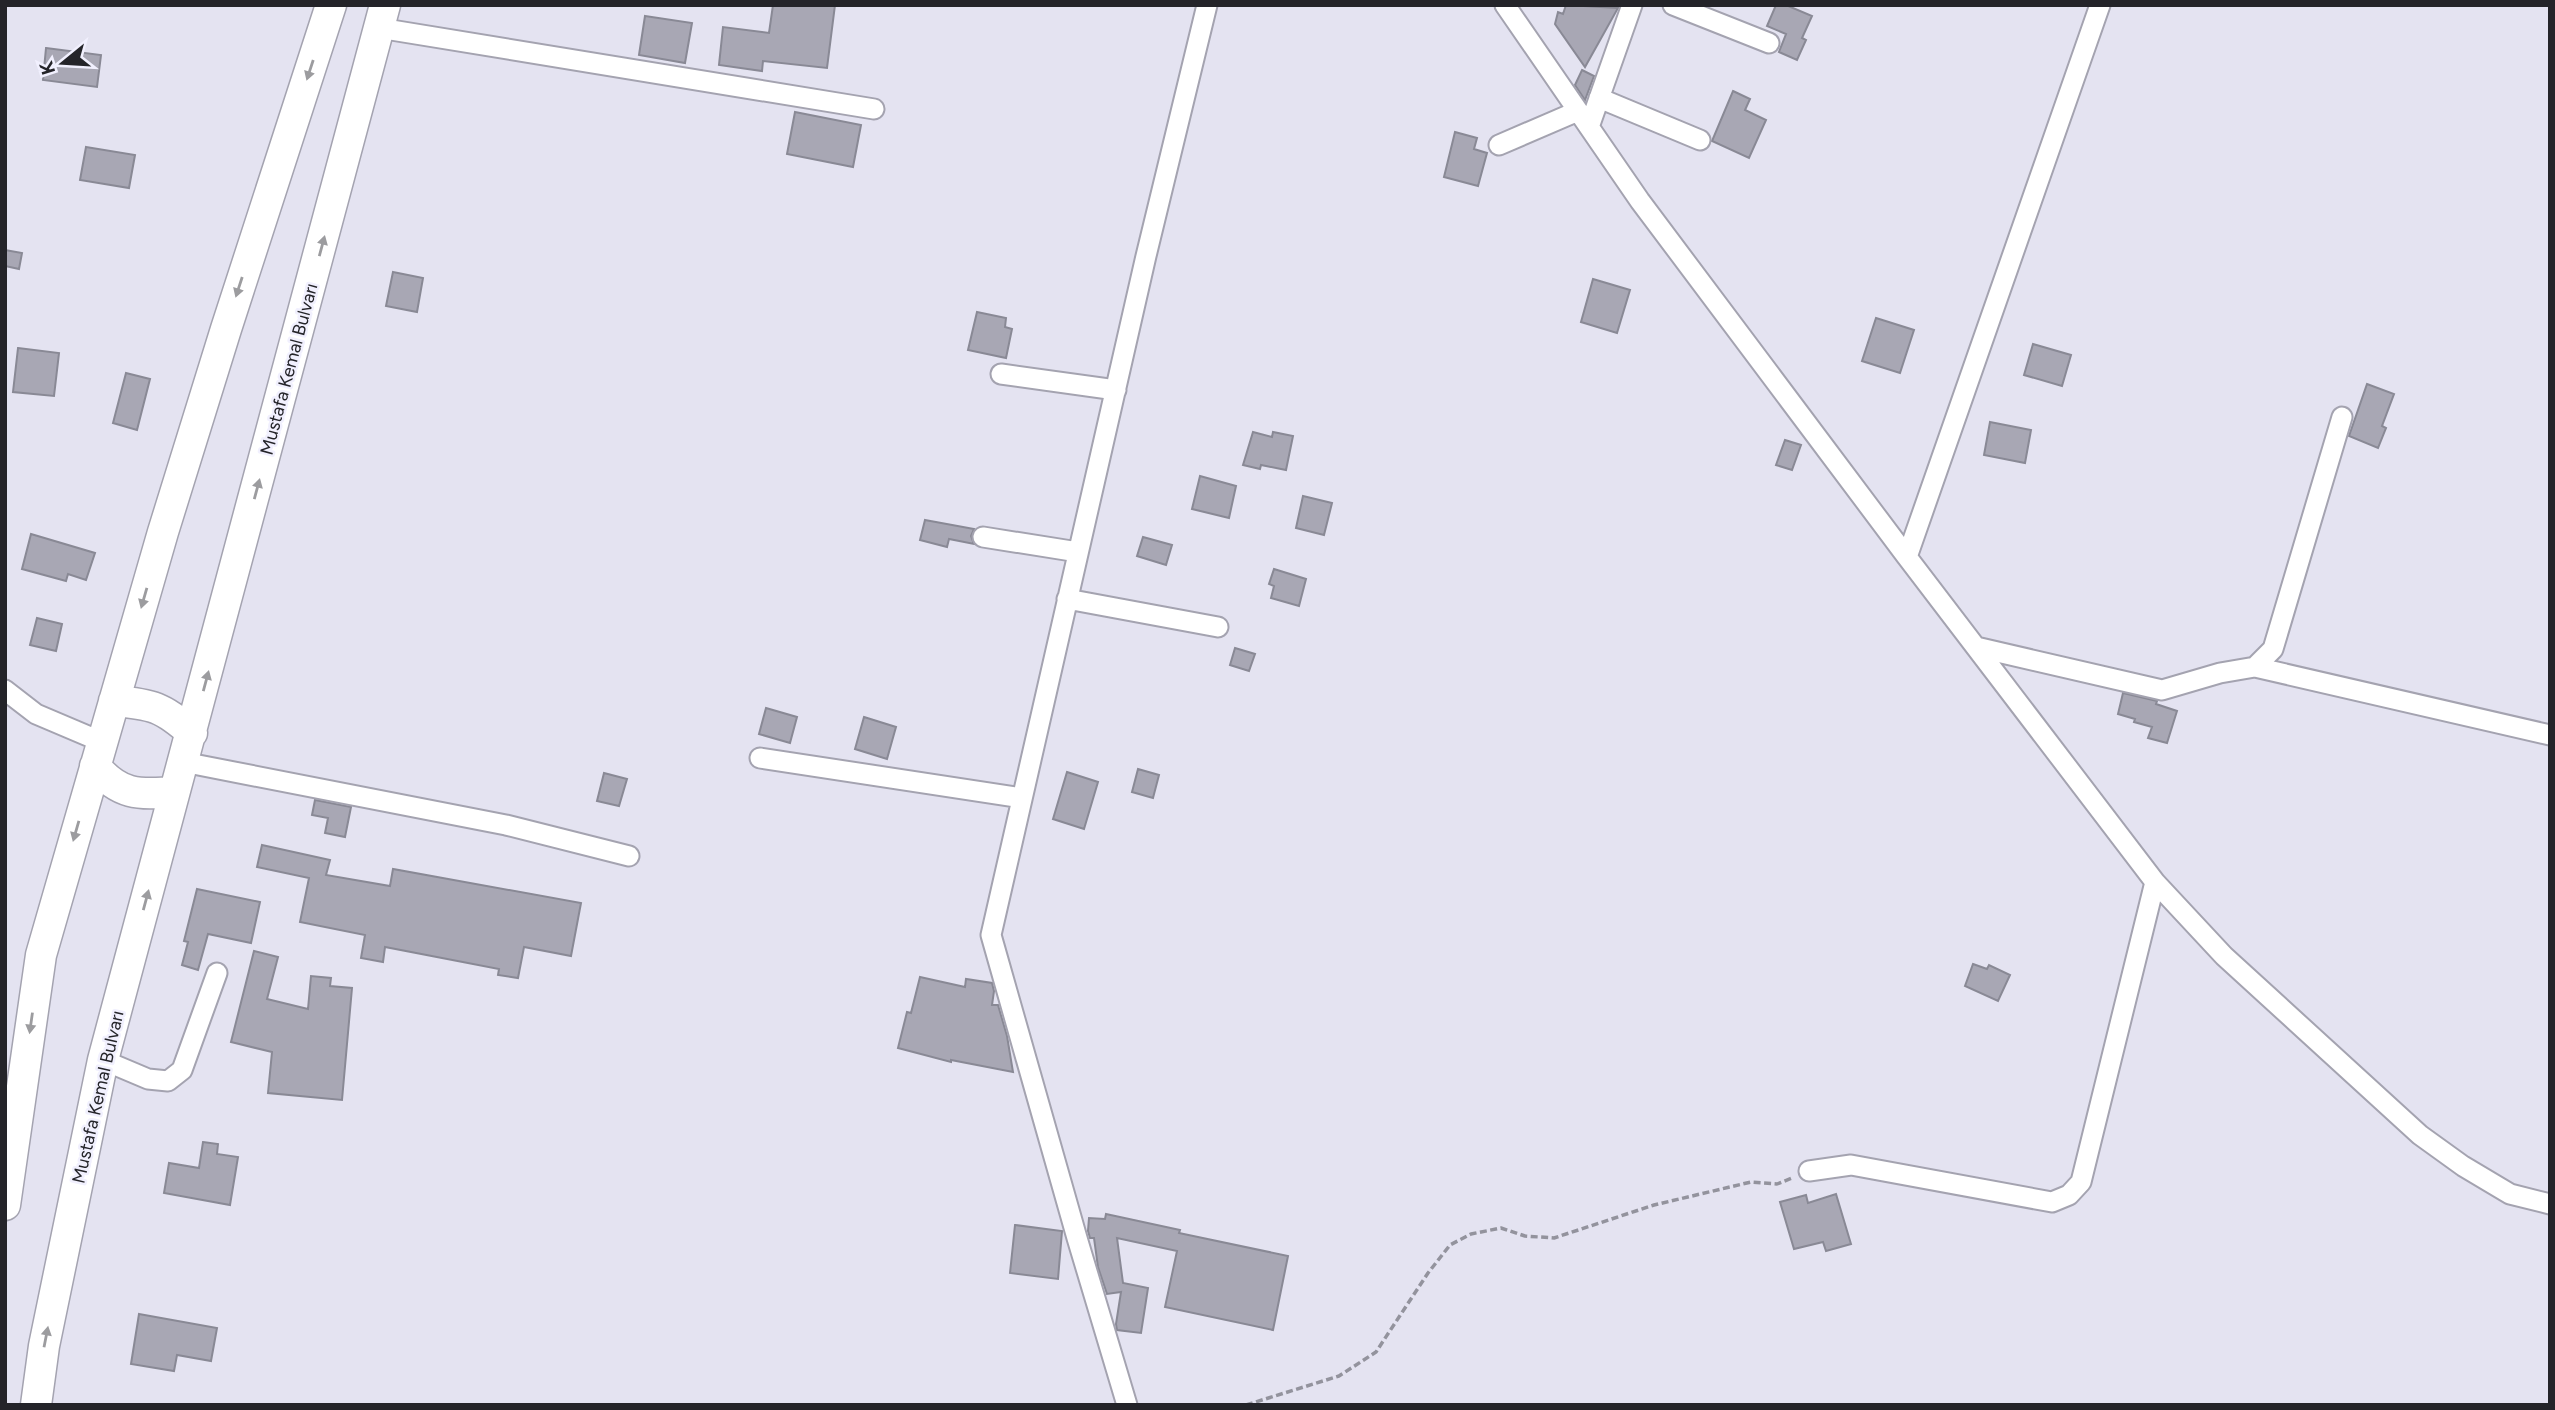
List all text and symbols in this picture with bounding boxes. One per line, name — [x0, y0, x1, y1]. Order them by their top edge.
north arrow — [28, 28, 98, 98]
text: K — [34, 58, 60, 78]
one-way arrow — [304, 60, 315, 81]
one-way arrow — [317, 235, 328, 257]
one-way arrow — [234, 276, 244, 297]
street label: Mustafa Kemal Bulvarı — [255, 281, 323, 457]
one-way arrow — [252, 478, 263, 500]
one-way arrow — [138, 587, 149, 609]
one-way arrow — [201, 670, 212, 692]
one-way arrow — [70, 820, 81, 842]
one-way arrow — [141, 889, 152, 911]
street label: Mustafa Kemal Bulvarı — [67, 1008, 129, 1186]
one-way arrow — [26, 1012, 37, 1034]
one-way arrow — [41, 1326, 52, 1348]

